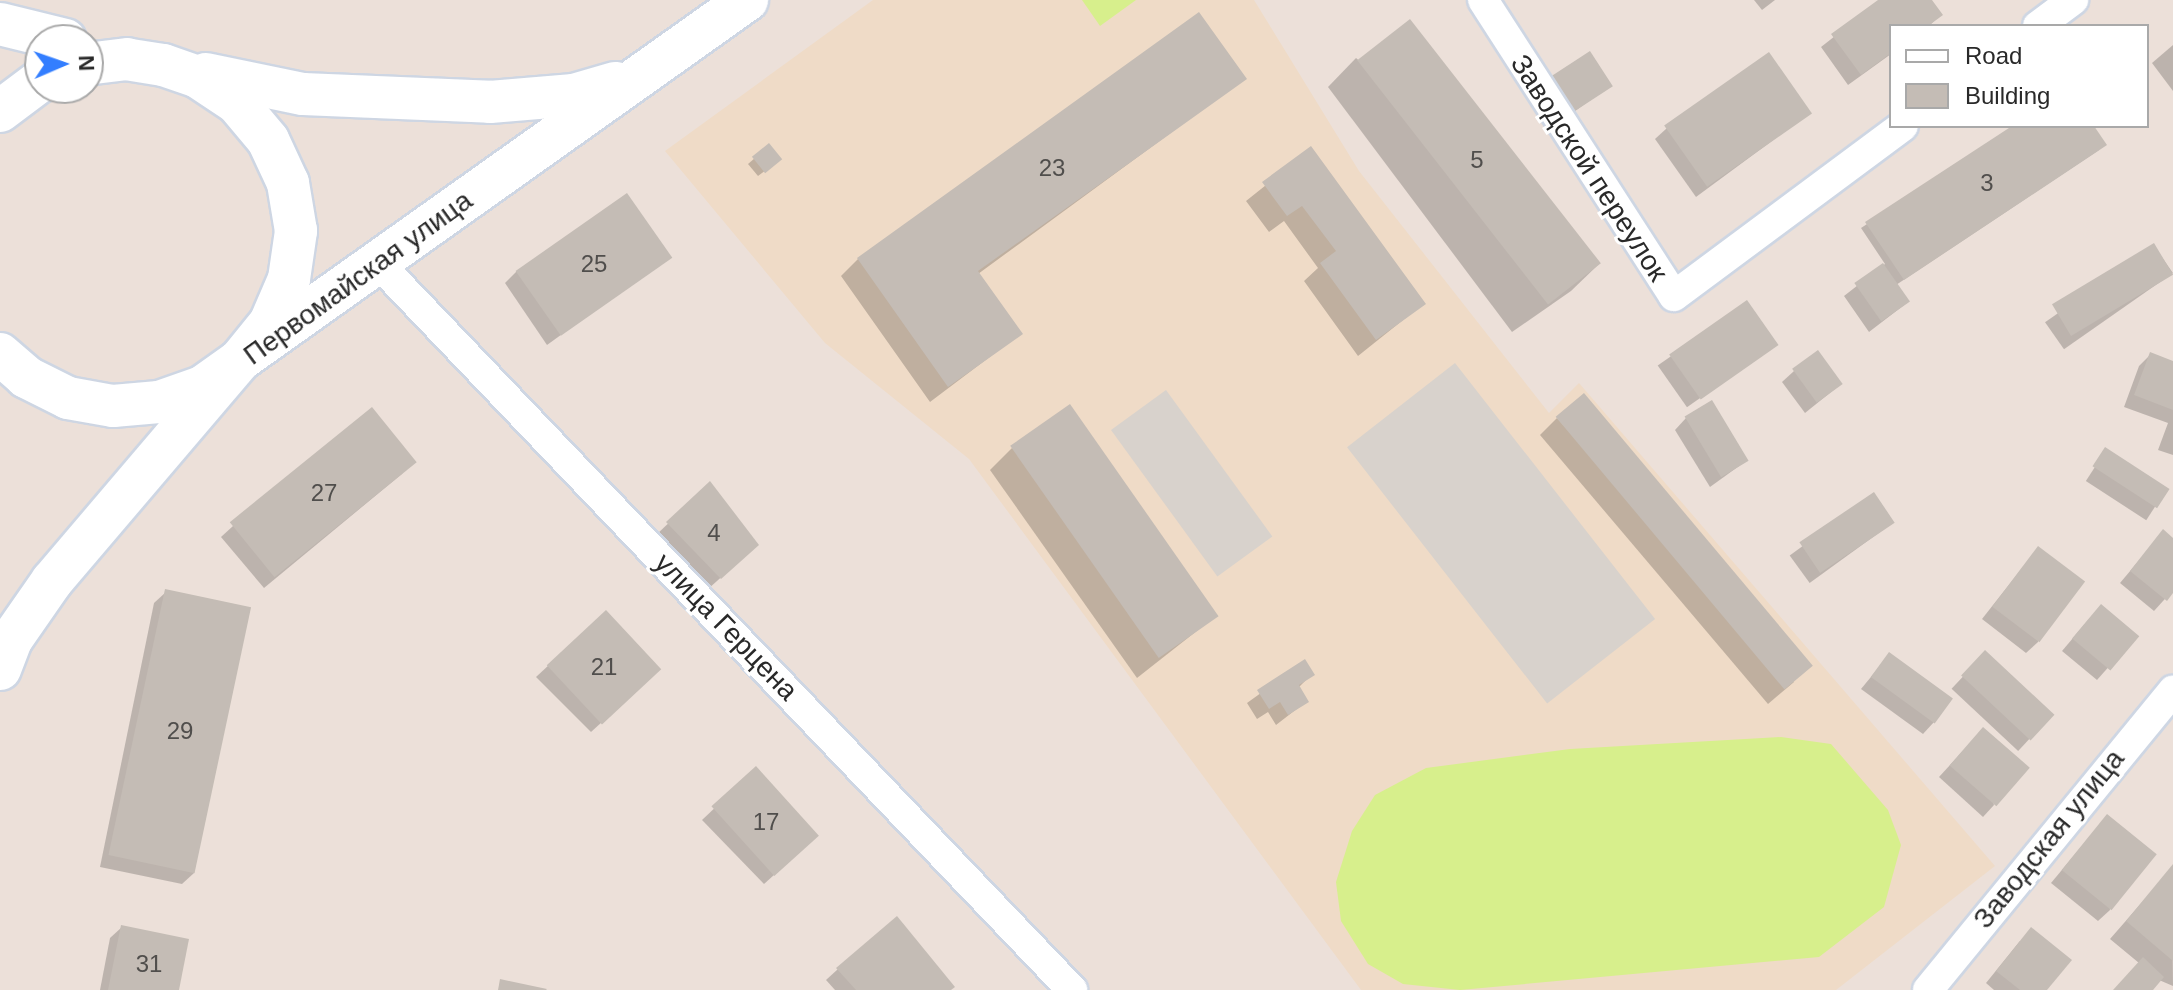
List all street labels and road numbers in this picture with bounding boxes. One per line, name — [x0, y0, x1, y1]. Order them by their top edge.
street label: Заводской переулок — [1503, 48, 1675, 288]
street label: Первомайская улица — [237, 184, 479, 372]
street label: улица Герцена — [647, 546, 805, 708]
street label: Заводская улица — [1967, 743, 2131, 935]

